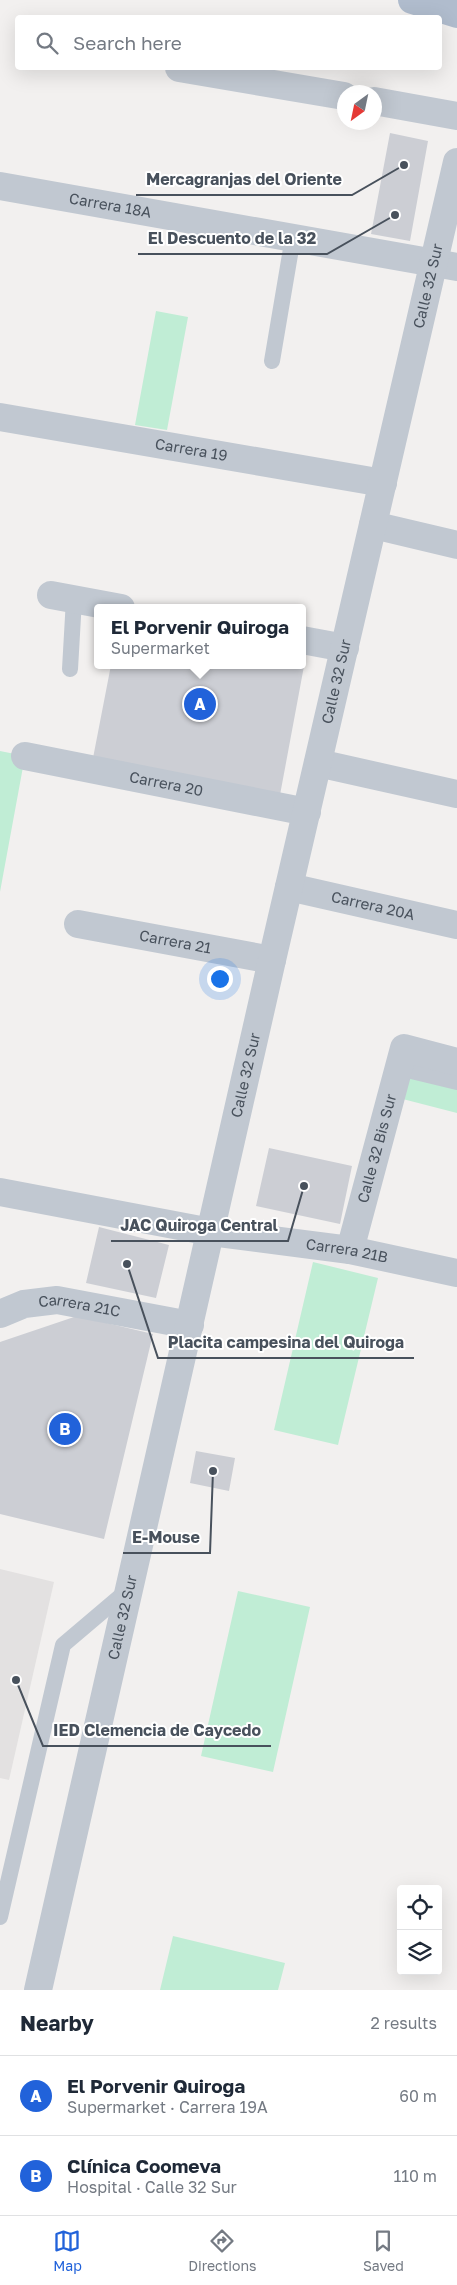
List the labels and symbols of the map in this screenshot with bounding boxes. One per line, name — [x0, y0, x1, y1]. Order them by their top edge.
north arrow — [337, 85, 382, 130]
callout: Mercagranjas del Oriente — [136, 164, 352, 195]
text: Mercagranjas del Oriente — [146, 169, 342, 189]
street label: Carrera 18A — [68, 188, 153, 221]
callout: El Descuento de la 32 — [138, 223, 327, 254]
text: El Descuento de la 32 — [148, 228, 316, 248]
street label: Calle 32 Sur — [409, 242, 446, 330]
street label: Carrera 19 — [154, 434, 229, 464]
street label: Calle 32 Sur — [317, 637, 354, 726]
pin: A — [184, 685, 216, 723]
street label: Carrera 20 — [128, 767, 205, 799]
street label: Carrera 20A — [330, 887, 417, 923]
street label: Carrera 21 — [138, 926, 213, 957]
your location — [207, 966, 233, 992]
street label: Calle 32 Sur — [226, 1031, 263, 1119]
street label: Calle 32 Bis Sur — [353, 1092, 399, 1205]
callout: JAC Quiroga Central — [111, 1210, 288, 1241]
text: JAC Quiroga Central — [120, 1215, 278, 1235]
street label: Carrera 21B — [305, 1234, 390, 1266]
street label: Carrera 21C — [37, 1290, 122, 1320]
callout: Placita campesina del Quiroga — [158, 1327, 414, 1358]
text: Placita campesina del Quiroga — [168, 1332, 404, 1352]
pin: B — [49, 1410, 81, 1448]
callout: E-Mouse — [123, 1522, 210, 1553]
text: E-Mouse — [132, 1527, 200, 1547]
street label: Calle 32 Sur — [103, 1573, 140, 1661]
callout: IED Clemencia de Caycedo — [43, 1715, 271, 1746]
text: IED Clemencia de Caycedo — [53, 1720, 261, 1740]

